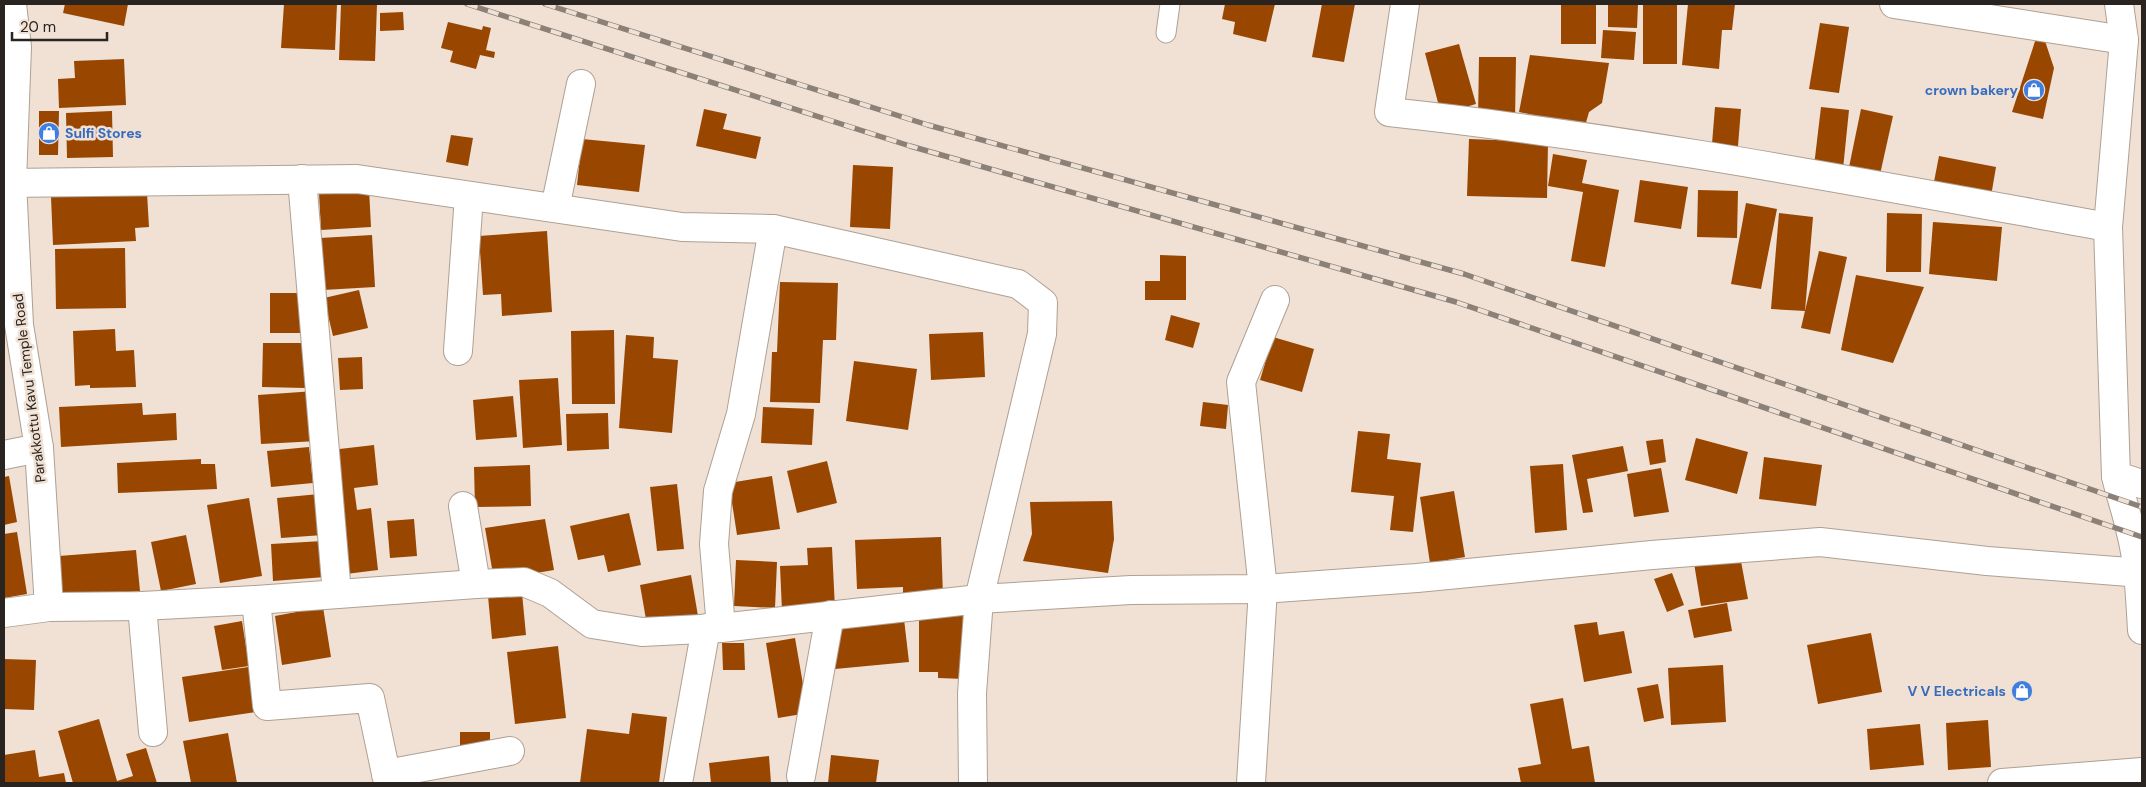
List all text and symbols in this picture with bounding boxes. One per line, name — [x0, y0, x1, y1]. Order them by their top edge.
scale bar — [12, 10, 108, 42]
text: 20 m — [20, 17, 56, 37]
shop icon: crown bakery — [2022, 78, 2046, 102]
place label: crown bakery — [1925, 81, 2019, 99]
shop icon: Sulfi Stores — [37, 121, 61, 145]
place label: Sulfi Stores — [65, 124, 142, 142]
street label: Parakkottu Kavu Temple Road — [8, 293, 50, 483]
shop icon: V V Electricals — [2010, 679, 2034, 703]
place label: V V Electricals — [1907, 682, 2006, 700]

